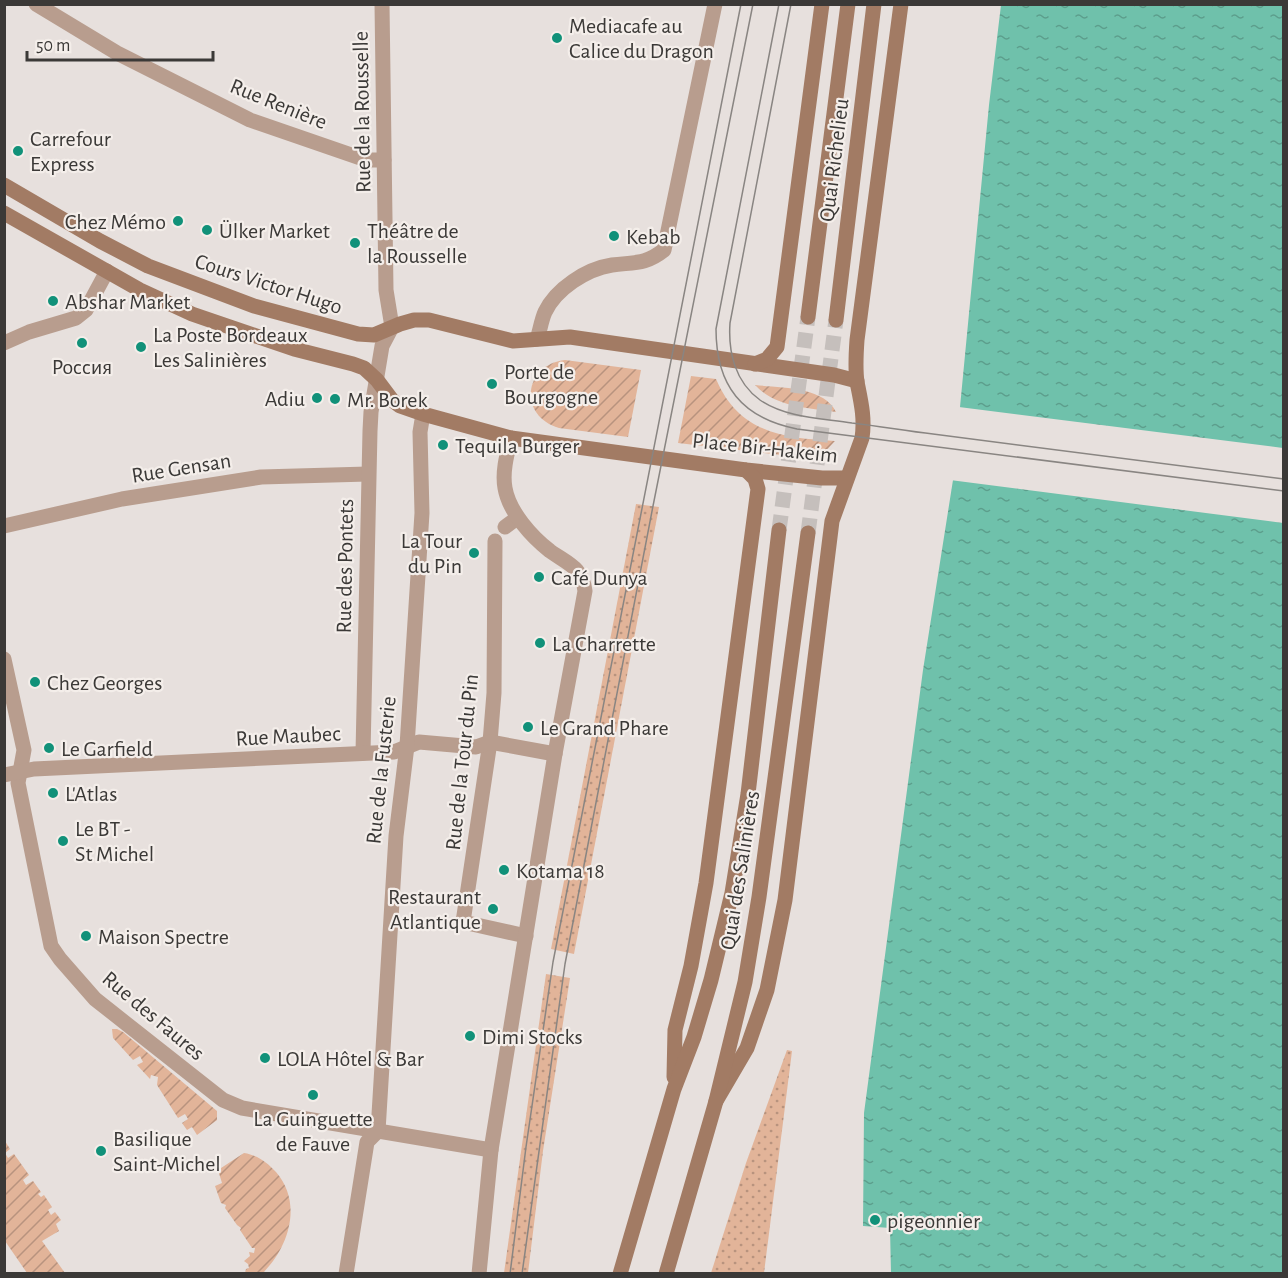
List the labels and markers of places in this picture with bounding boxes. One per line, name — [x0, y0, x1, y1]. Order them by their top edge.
place label: Mediacafe au Calice du Dragon — [569, 15, 714, 62]
marker: Mediacafe au Calice du Dragon — [550, 31, 564, 45]
place label: Carrefour Express — [30, 128, 111, 175]
marker: Carrefour Express — [11, 144, 25, 158]
place label: Chez Mémo — [65, 211, 166, 233]
marker: Chez Mémo — [171, 214, 185, 228]
place label: Ülker Market — [219, 220, 330, 242]
place label: Théâtre de la Rousselle — [367, 220, 467, 267]
marker: Ülker Market — [200, 223, 214, 237]
place label: Kebab — [626, 226, 680, 248]
marker: Kebab — [607, 229, 621, 243]
marker: Théâtre de la Rousselle — [348, 236, 362, 250]
place label: Abshar Market — [65, 291, 190, 313]
marker: Abshar Market — [46, 294, 60, 308]
place label: La Poste Bordeaux Les Salinières — [153, 324, 308, 371]
marker: Россия — [75, 336, 89, 350]
marker: La Poste Bordeaux Les Salinières — [134, 340, 148, 354]
place label: Россия — [52, 356, 112, 378]
place label: Porte de Bourgogne — [504, 361, 598, 408]
marker: Porte de Bourgogne — [485, 377, 499, 391]
place label: Adiu — [265, 388, 305, 410]
place label: Mr. Borek — [347, 389, 428, 411]
marker: Adiu — [310, 391, 324, 405]
marker: Mr. Borek — [328, 392, 342, 406]
place label: Tequila Burger — [455, 435, 579, 457]
marker: Tequila Burger — [436, 438, 450, 452]
place label: La Tour du Pin — [401, 530, 462, 577]
marker: La Tour du Pin — [467, 546, 481, 560]
place label: Café Dunya — [551, 567, 648, 589]
marker: Café Dunya — [532, 570, 546, 584]
place label: La Charrette — [552, 633, 656, 655]
marker: La Charrette — [533, 636, 547, 650]
place label: Chez Georges — [47, 672, 162, 694]
marker: Chez Georges — [28, 675, 42, 689]
place label: Le Grand Phare — [540, 717, 669, 739]
marker: Le Grand Phare — [521, 720, 535, 734]
place label: Le Garfield — [61, 738, 153, 760]
marker: Le Garfield — [42, 741, 56, 755]
place label: L'Atlas — [65, 783, 117, 805]
marker: L'Atlas — [46, 786, 60, 800]
place label: Le BT - St Michel — [75, 818, 154, 865]
marker: Le BT - St Michel — [56, 834, 70, 848]
place label: Kotama 18 — [516, 860, 605, 882]
marker: Kotama 18 — [497, 863, 511, 877]
place label: Restaurant Atlantique — [388, 886, 481, 933]
marker: Restaurant Atlantique — [486, 902, 500, 916]
place label: Maison Spectre — [98, 926, 229, 948]
marker: Maison Spectre — [79, 929, 93, 943]
place label: Dimi Stocks — [482, 1026, 583, 1048]
marker: Dimi Stocks — [463, 1029, 477, 1043]
place label: LOLA Hôtel & Bar — [277, 1048, 424, 1070]
marker: LOLA Hôtel & Bar — [258, 1051, 272, 1065]
marker: La Guinguette de Fauve — [306, 1088, 320, 1102]
place label: La Guinguette de Fauve — [253, 1108, 373, 1155]
place label: Basilique Saint-Michel — [113, 1128, 221, 1175]
marker: Basilique Saint-Michel — [94, 1144, 108, 1158]
place label: pigeonnier — [887, 1210, 980, 1232]
marker: pigeonnier — [868, 1213, 882, 1227]

